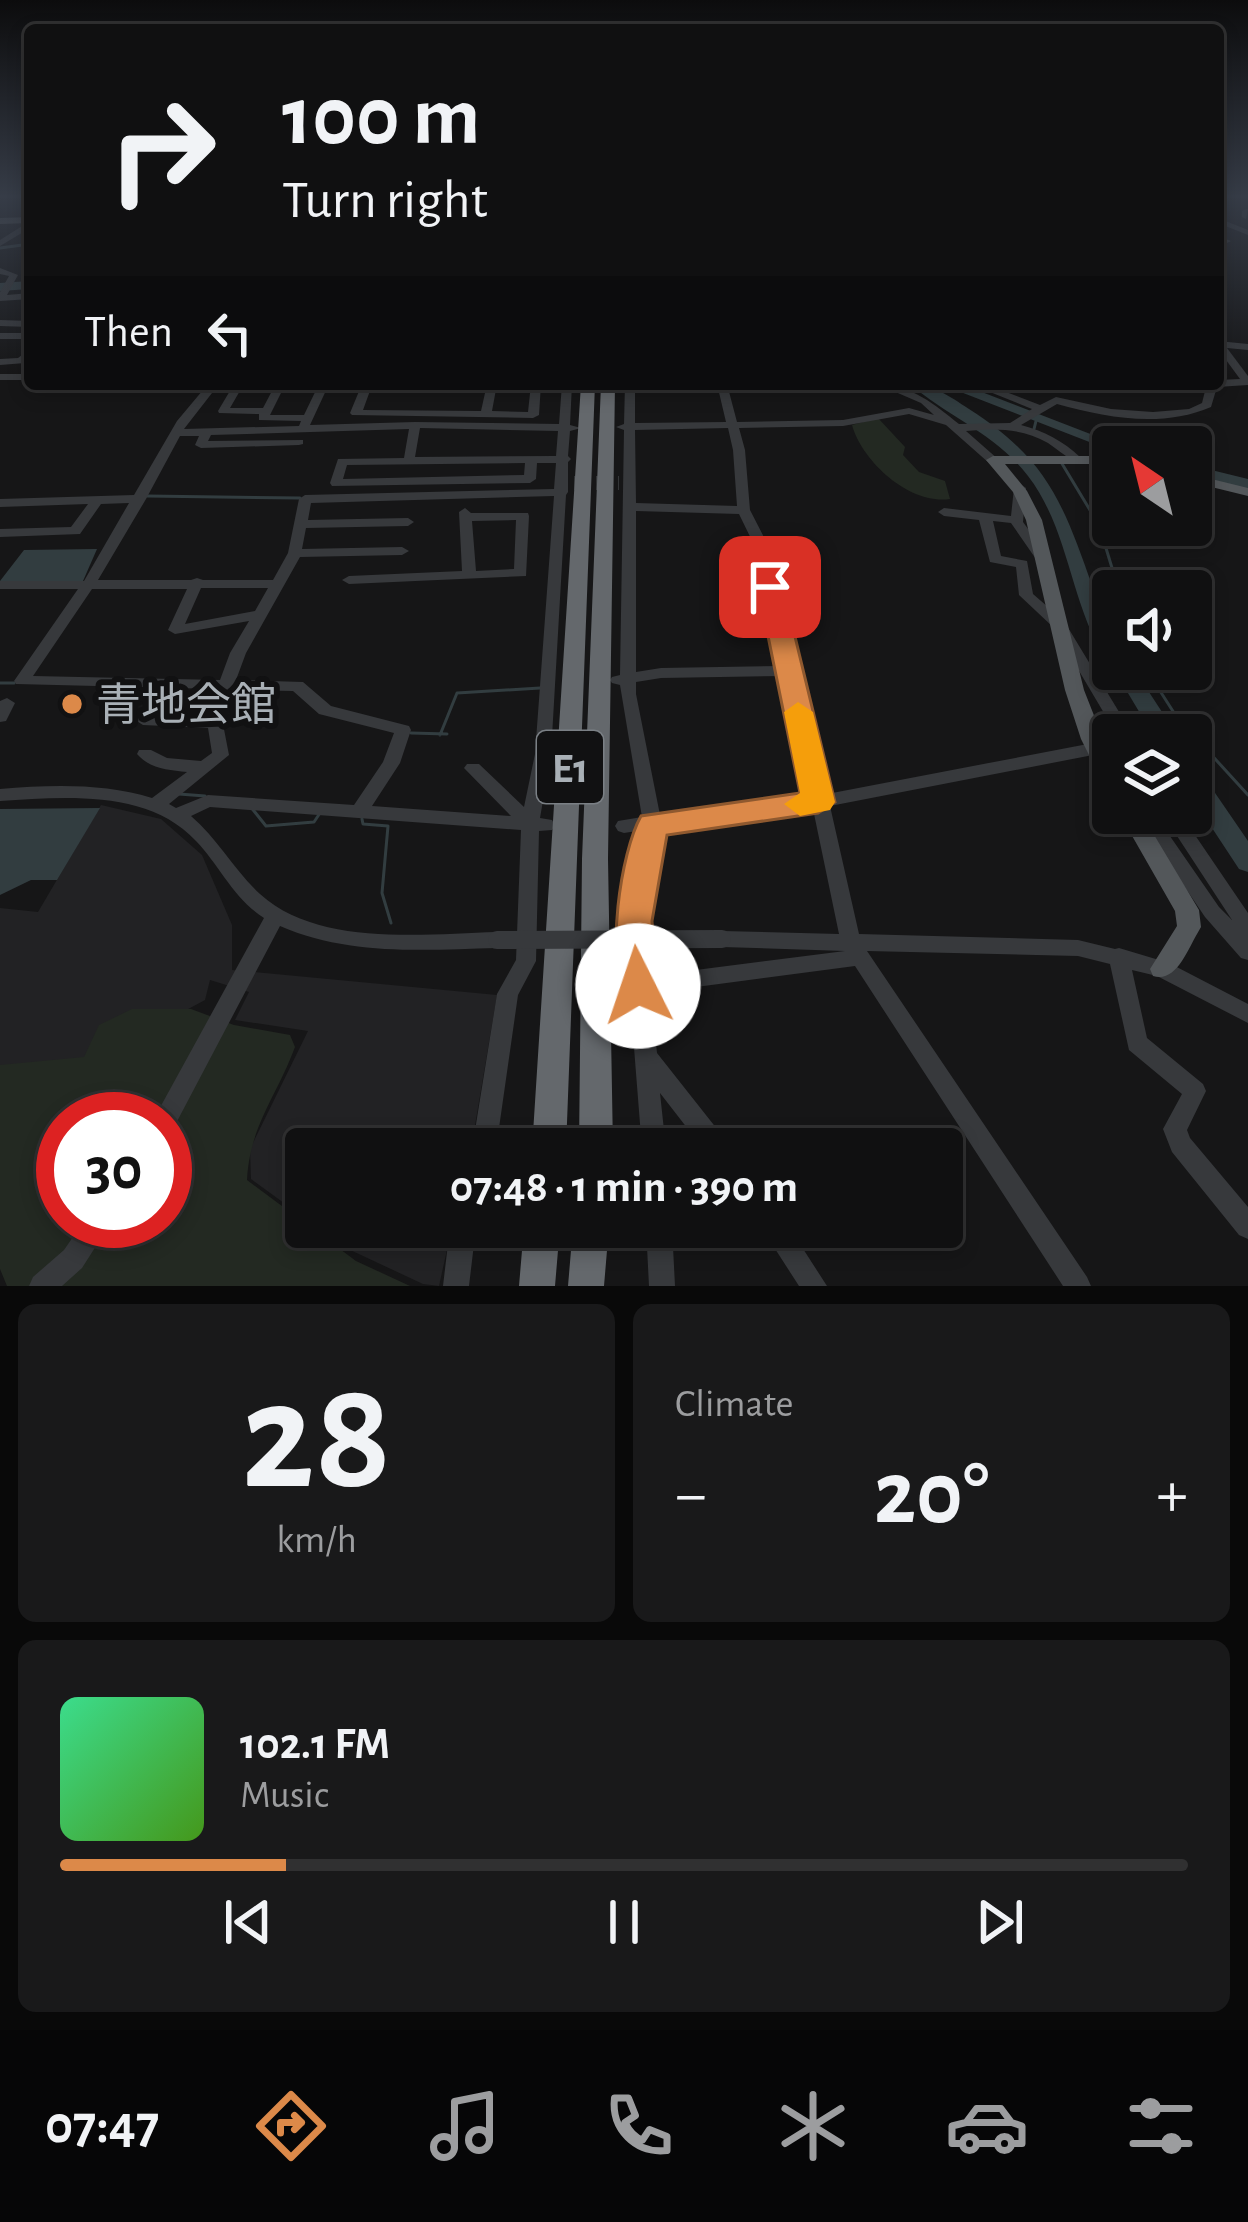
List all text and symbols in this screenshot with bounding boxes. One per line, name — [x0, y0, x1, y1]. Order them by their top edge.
icon: right — [84, 72, 240, 228]
text: 100 m — [282, 76, 480, 160]
text: Turn right — [282, 174, 488, 228]
icon: left — [197, 300, 263, 366]
text: Then — [84, 310, 173, 355]
north arrow — [1092, 426, 1212, 546]
map controls — [1092, 426, 1212, 834]
pin — [719, 536, 821, 638]
icon: arrive — [737, 554, 803, 620]
button: sound — [1092, 570, 1212, 690]
place label: 青地会館 — [96, 682, 276, 729]
marker: 青地会館 — [59, 691, 85, 717]
button: layers — [1092, 714, 1212, 834]
road number: E1 — [537, 731, 603, 803]
position arrow — [575, 923, 701, 1049]
speed limit sign: 30 — [36, 1092, 192, 1248]
text: 07:48 · 1 min · 390 m — [450, 1165, 798, 1210]
text: 28 — [241, 1361, 392, 1517]
text: Climate — [675, 1385, 793, 1424]
text: 20° — [874, 1450, 989, 1540]
text: − — [675, 1462, 707, 1528]
text: + — [1156, 1462, 1188, 1528]
text: km/h — [276, 1521, 357, 1560]
text: 102.1 FM — [240, 1722, 390, 1767]
text: Music — [240, 1776, 329, 1815]
icon: previous — [215, 1889, 281, 1955]
icon: pause — [591, 1889, 657, 1955]
icon: next — [967, 1889, 1033, 1955]
icon: directions — [249, 2084, 333, 2168]
icon: music — [423, 2084, 507, 2168]
icon: phone — [597, 2084, 681, 2168]
icon: climate — [771, 2084, 855, 2168]
icon: car — [945, 2084, 1029, 2168]
icon: filters — [1119, 2084, 1203, 2168]
text: 07:47 — [45, 2099, 159, 2153]

